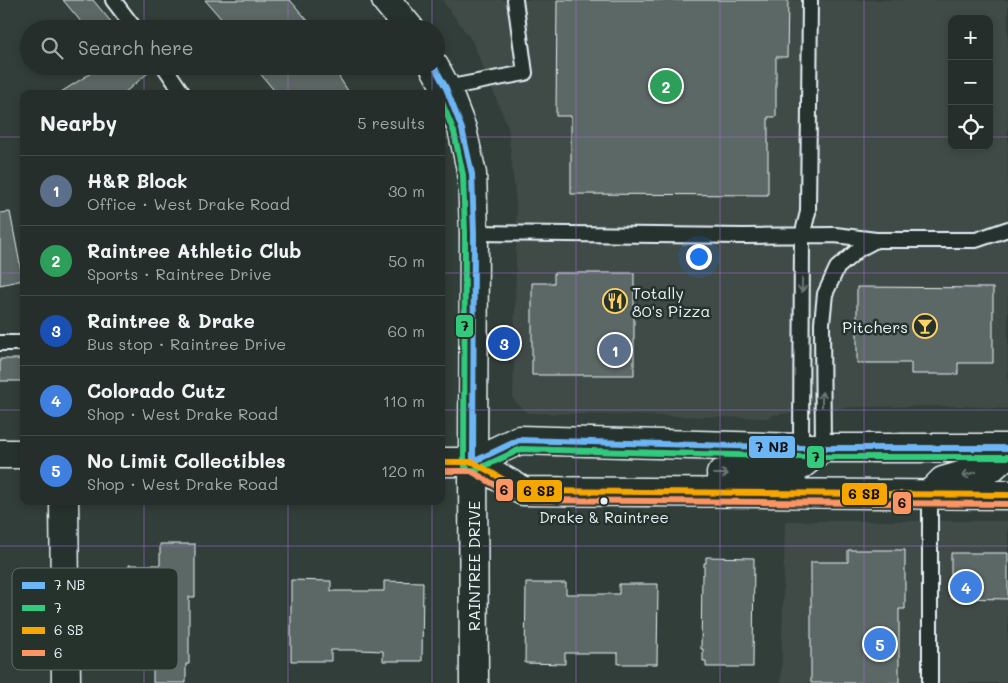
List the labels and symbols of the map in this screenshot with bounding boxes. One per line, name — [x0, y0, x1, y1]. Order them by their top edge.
pin: 2 — [650, 67, 682, 105]
your location — [686, 244, 712, 270]
one-way arrow — [797, 276, 807, 292]
place label: Totally 80's Pizza — [632, 282, 710, 321]
restaurant icon: Totally 80's Pizza — [602, 288, 628, 314]
bar icon: Pitchers — [912, 313, 938, 339]
line badge: 7 — [455, 314, 474, 338]
text: 7 — [461, 316, 469, 335]
place label: Pitchers — [842, 316, 908, 337]
pin: 3 — [488, 324, 520, 362]
pin: 1 — [599, 331, 631, 369]
one-way arrow — [817, 391, 827, 408]
line badge: 7 NB — [748, 435, 796, 459]
text: 7 NB — [756, 437, 788, 456]
line badge: 7 — [806, 445, 825, 469]
text: 7 — [812, 447, 820, 466]
one-way arrow — [712, 469, 728, 479]
one-way arrow — [962, 469, 978, 479]
line badge: 6 — [495, 478, 514, 502]
line badge: 6 SB — [516, 479, 563, 503]
text: 6 — [500, 480, 508, 499]
text: 6 SB — [523, 481, 555, 500]
line badge: 6 SB — [841, 482, 888, 506]
text: 6 SB — [848, 484, 880, 503]
line badge: 6 — [892, 491, 912, 515]
text: 6 — [898, 493, 906, 512]
marker: Drake & Raintree — [599, 496, 609, 506]
street label: RAINTREE DRIVE — [463, 501, 484, 631]
place label: Drake & Raintree — [539, 507, 669, 527]
legend — [12, 568, 178, 670]
pin: 4 — [950, 568, 982, 606]
text: 7 NB — [54, 575, 85, 594]
text: 7 — [54, 598, 62, 617]
text: 6 SB — [54, 620, 84, 639]
pin: 5 — [864, 625, 896, 663]
text: 6 — [54, 643, 62, 662]

